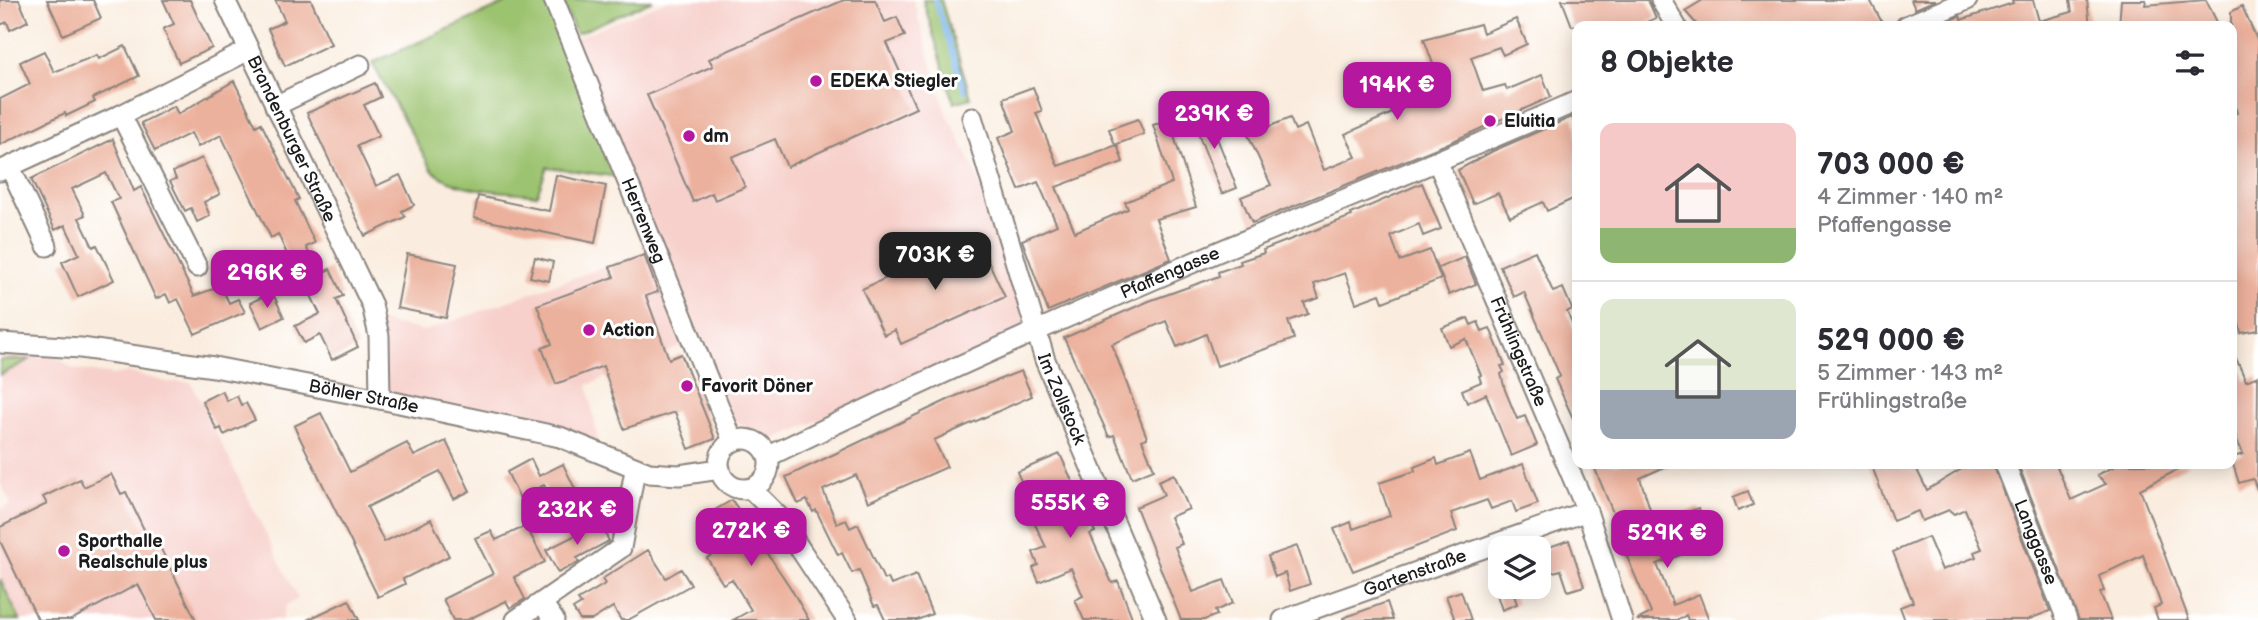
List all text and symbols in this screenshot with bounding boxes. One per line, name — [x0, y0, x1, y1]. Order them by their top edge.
icon: filters — [2171, 44, 2209, 82]
text: 8 Objekte — [1600, 45, 1734, 81]
street label: Brandenburger Straße — [242, 52, 341, 226]
pin: 194K € — [1340, 62, 1454, 122]
place label: EDEKA Stiegler — [830, 71, 959, 92]
text: 194K € — [1359, 71, 1435, 99]
marker: EDEKA Stiegler — [808, 73, 824, 89]
pin: 239K € — [1157, 92, 1271, 151]
text: 239K € — [1174, 100, 1254, 128]
place label: Eluitia — [1504, 111, 1555, 132]
marker: Eluitia — [1482, 113, 1498, 129]
place label: dm — [703, 126, 729, 147]
marker: dm — [681, 128, 697, 144]
text: 703 000 € — [1817, 147, 1965, 183]
icon: home — [1656, 151, 1740, 235]
street label: Herrenweg — [616, 175, 670, 266]
text: 4 Zimmer · 140 m² — [1817, 183, 2003, 211]
text: Pfaffengasse — [1817, 211, 1952, 239]
pin: 703K € — [878, 232, 992, 292]
text: 703K € — [895, 241, 975, 269]
street label: Pfaffengasse — [1117, 242, 1223, 303]
pin: 296K € — [210, 250, 324, 310]
text: 296K € — [227, 259, 307, 287]
street label: Frühlingstraße — [1485, 293, 1551, 410]
place label: Action — [602, 320, 655, 341]
marker: Action — [581, 322, 597, 338]
text: 529 000 € — [1817, 323, 1965, 359]
icon: home — [1656, 327, 1740, 411]
street label: Im Zollstock — [1033, 351, 1090, 448]
text: 5 Zimmer · 143 m² — [1817, 359, 2003, 387]
street label: Böhler Straße — [307, 375, 421, 418]
place label: Favorit Döner — [701, 376, 814, 397]
marker: Favorit Döner — [679, 378, 695, 394]
text: Frühlingstraße — [1817, 387, 1967, 415]
pin: 555K € — [1013, 480, 1127, 540]
pin: 232K € — [520, 488, 634, 547]
text: 555K € — [1030, 489, 1110, 517]
text: 232K € — [537, 496, 617, 524]
street label: Langgasse — [2009, 497, 2062, 588]
pin: 272K € — [694, 508, 808, 568]
pin: 529K € — [1610, 510, 1724, 570]
text: 272K € — [712, 517, 790, 545]
text: 529K € — [1627, 519, 1707, 547]
place label: Sporthalle Realschule plus — [78, 531, 208, 573]
map controls — [1488, 536, 1551, 599]
button: layers — [1488, 536, 1551, 599]
marker: Sporthalle Realschule plus — [56, 543, 72, 559]
street label: Gartenstraße — [1361, 545, 1470, 601]

